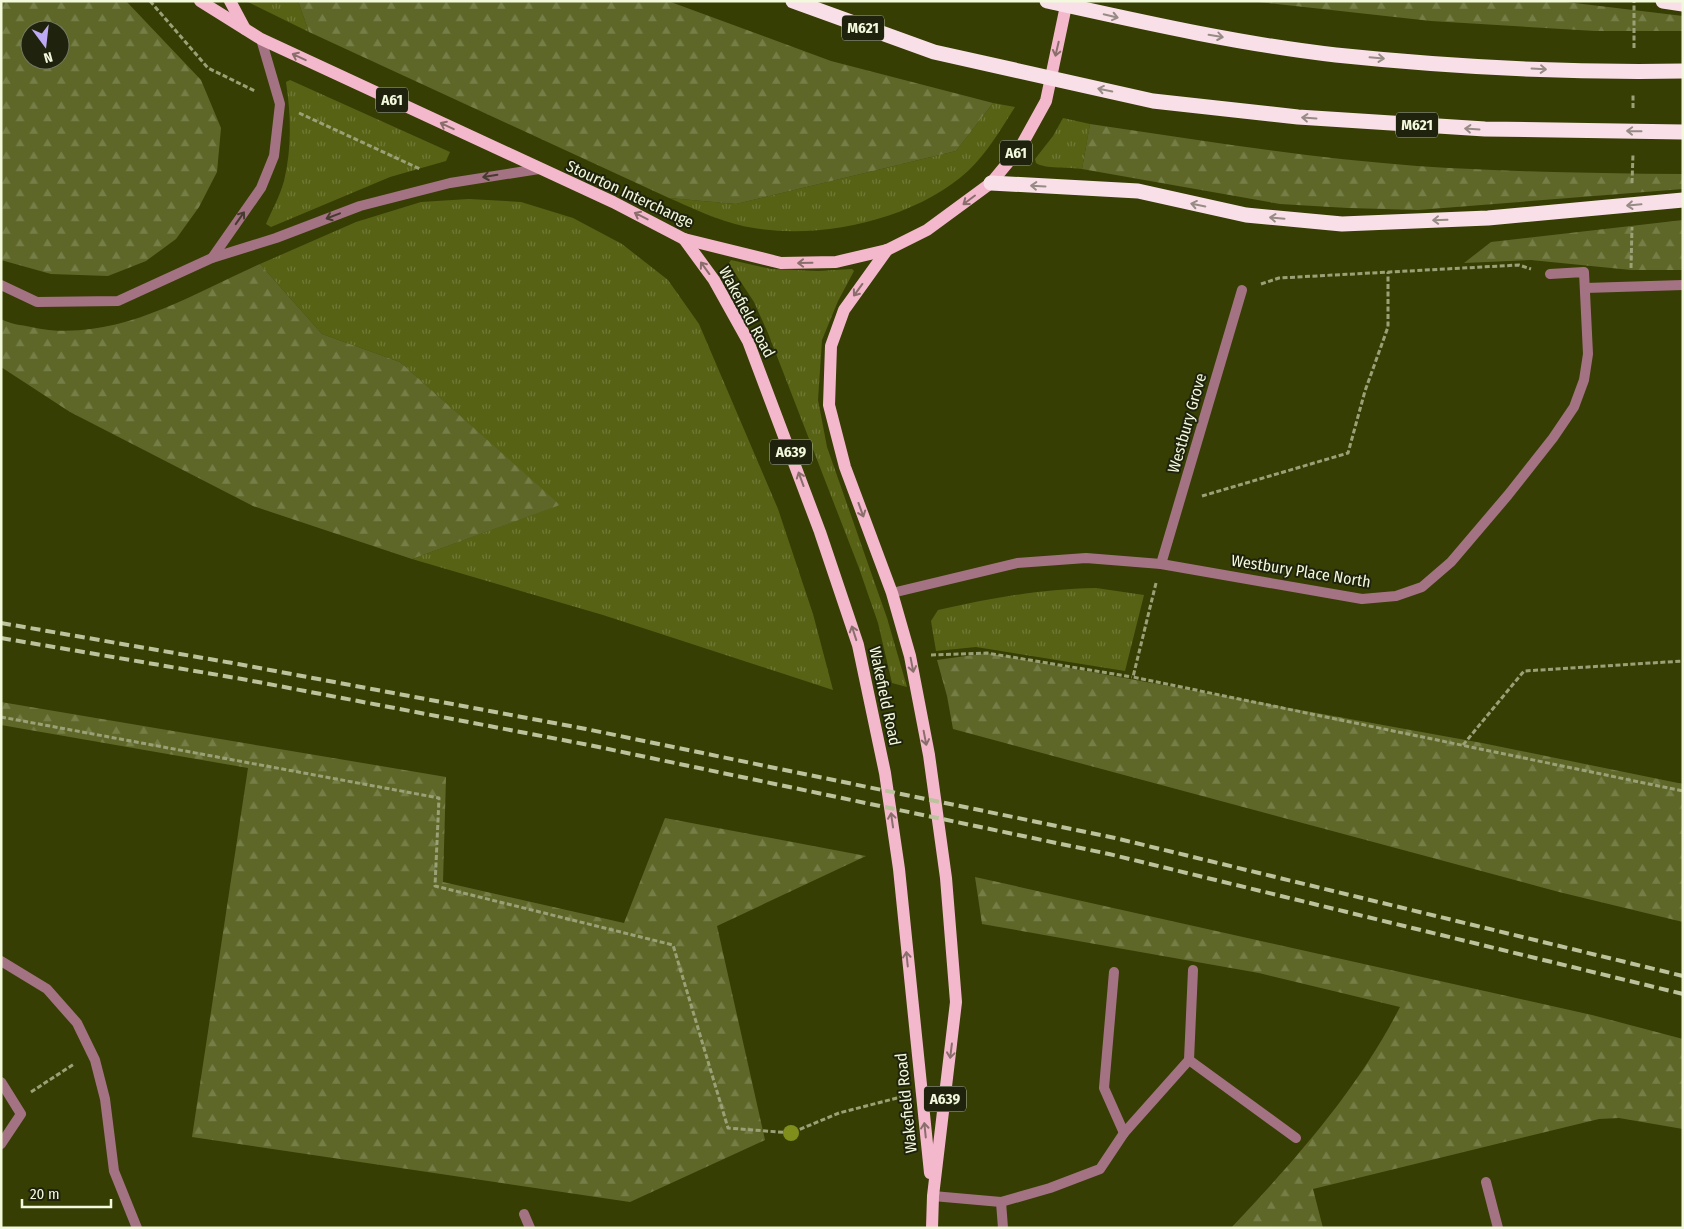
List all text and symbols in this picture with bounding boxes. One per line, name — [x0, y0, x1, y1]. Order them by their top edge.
one-way arrow — [1103, 11, 1119, 21]
road number: M621 — [842, 15, 884, 40]
north arrow — [20, 20, 70, 70]
one-way arrow — [1207, 31, 1223, 41]
one-way arrow — [1052, 40, 1062, 56]
text: N — [42, 48, 54, 66]
one-way arrow — [292, 52, 307, 62]
one-way arrow — [1368, 53, 1384, 63]
one-way arrow — [1531, 65, 1547, 74]
one-way arrow — [1098, 85, 1114, 94]
road number: A61 — [376, 88, 408, 112]
road number: M621 — [1396, 112, 1438, 138]
one-way arrow — [1302, 113, 1318, 122]
one-way arrow — [440, 120, 455, 130]
one-way arrow — [1464, 124, 1480, 133]
one-way arrow — [1626, 126, 1642, 136]
road number: A61 — [1000, 140, 1032, 166]
street label: Stourton Interchange — [563, 156, 697, 232]
one-way arrow — [483, 172, 499, 182]
one-way arrow — [1030, 181, 1046, 190]
one-way arrow — [962, 195, 976, 205]
one-way arrow — [1191, 200, 1207, 209]
one-way arrow — [1626, 200, 1642, 210]
one-way arrow — [235, 211, 245, 225]
one-way arrow — [634, 211, 649, 220]
one-way arrow — [326, 212, 341, 221]
one-way arrow — [1270, 213, 1286, 223]
one-way arrow — [1432, 215, 1448, 224]
one-way arrow — [797, 258, 813, 268]
one-way arrow — [700, 261, 710, 275]
street label: Wakefield Road — [715, 263, 779, 361]
one-way arrow — [853, 283, 863, 297]
street label: Westbury Grove — [1164, 371, 1210, 475]
road number: A639 — [770, 440, 812, 464]
one-way arrow — [796, 472, 805, 487]
one-way arrow — [857, 502, 866, 518]
street label: Westbury Place North — [1230, 551, 1372, 591]
one-way arrow — [848, 625, 858, 641]
street label: Wakefield Road — [865, 645, 905, 747]
one-way arrow — [907, 656, 917, 672]
one-way arrow — [921, 729, 931, 745]
one-way arrow — [886, 813, 896, 829]
one-way arrow — [902, 951, 912, 967]
one-way arrow — [945, 1042, 955, 1058]
street label: Wakefield Road — [891, 1052, 921, 1154]
road number: A639 — [924, 1086, 966, 1112]
one-way arrow — [921, 1122, 930, 1138]
scale bar — [22, 1176, 111, 1208]
text: 20 m — [30, 1185, 60, 1203]

